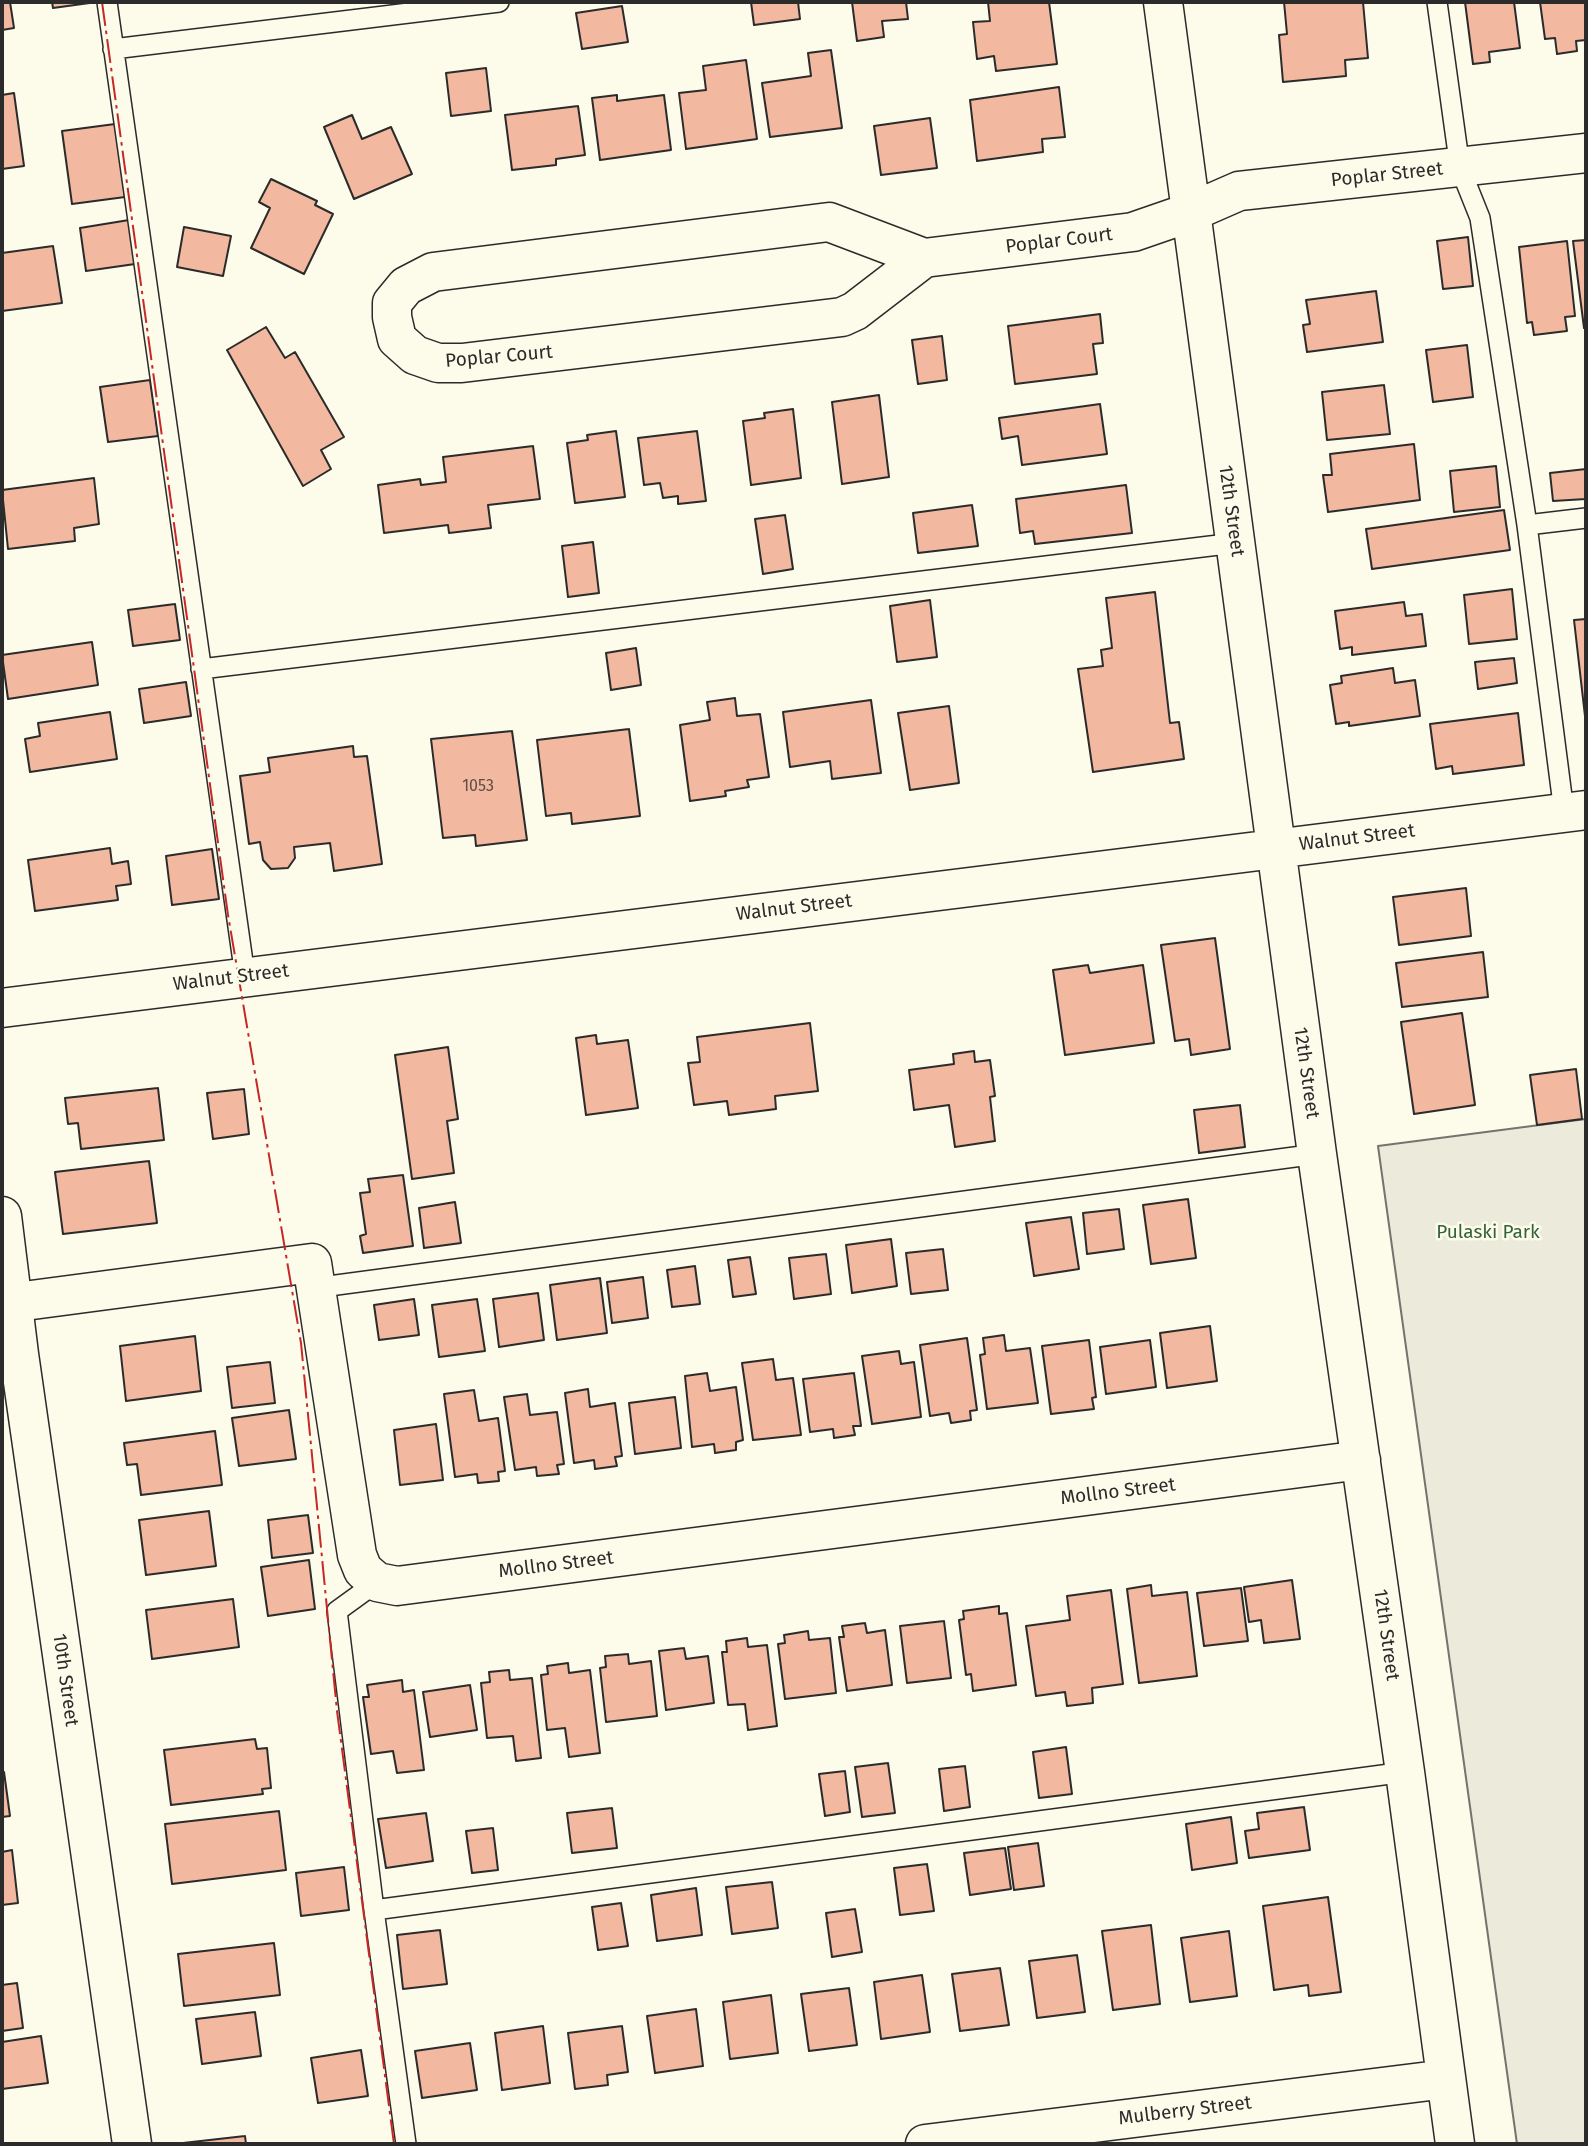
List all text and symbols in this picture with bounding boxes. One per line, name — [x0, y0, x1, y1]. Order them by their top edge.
street label: Poplar Street — [1330, 158, 1444, 192]
street label: Poplar Court — [1004, 223, 1114, 259]
street label: Poplar Court — [444, 341, 554, 373]
street label: 12th Street — [1213, 464, 1249, 558]
house number: 1053 — [462, 777, 494, 797]
street label: Walnut Street — [1298, 820, 1416, 856]
street label: Walnut Street — [735, 890, 853, 926]
street label: Walnut Street — [172, 960, 290, 996]
street label: 12th Street — [1288, 1026, 1324, 1120]
park label: Pulaski Park — [1436, 1222, 1540, 1244]
street label: Mollno Street — [1059, 1474, 1177, 1510]
street label: Mollno Street — [497, 1547, 615, 1583]
street label: 12th Street — [1368, 1588, 1404, 1682]
street label: 10th Street — [47, 1632, 83, 1728]
street label: Mulberry Street — [1117, 2092, 1253, 2130]

